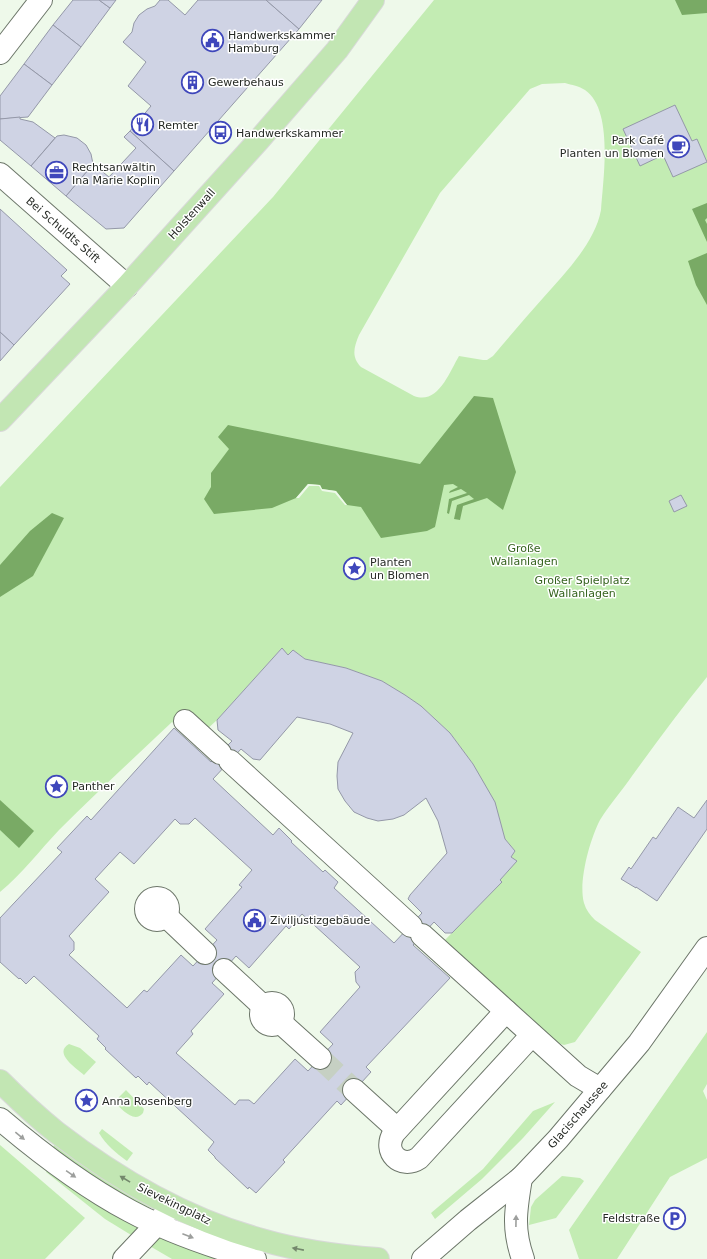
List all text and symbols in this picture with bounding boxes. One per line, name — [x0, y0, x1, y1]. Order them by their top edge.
public building icon: Handwerkskammer Hamburg — [199, 28, 225, 54]
place label: Handwerkskammer Hamburg — [228, 29, 335, 55]
building icon: Gewerbehaus — [179, 69, 205, 95]
place label: Gewerbehaus — [208, 76, 284, 89]
restaurant icon: Remter — [129, 112, 155, 138]
place label: Remter — [158, 119, 199, 132]
bus stop icon: Handwerkskammer — [208, 120, 234, 146]
place label: Handwerkskammer — [236, 127, 343, 140]
cafe icon: Park Café Planten un Blomen — [666, 133, 692, 159]
place label: Park Café Planten un Blomen — [560, 134, 664, 160]
office icon: Rechtsanwältin Ina Marie Koplin — [44, 160, 70, 186]
place label: Rechtsanwältin Ina Marie Koplin — [72, 161, 160, 187]
street label: Holstenwall — [166, 186, 218, 242]
street label: Bei Schuldts Stift — [23, 194, 103, 266]
park label: Große Wallanlagen — [490, 542, 558, 568]
place icon: Planten un Blomen — [341, 555, 367, 581]
place label: Planten un Blomen — [370, 556, 429, 582]
park label: Großer Spielplatz Wallanlagen — [535, 574, 630, 600]
place icon: Panther — [43, 773, 69, 799]
place label: Panther — [72, 780, 115, 793]
public building icon: Ziviljustizgebäude — [242, 907, 268, 933]
place label: Ziviljustizgebäude — [270, 914, 371, 927]
street label: Glacischaussee — [545, 1079, 611, 1151]
place icon: Anna Rosenberg — [74, 1088, 100, 1114]
place label: Anna Rosenberg — [102, 1095, 192, 1108]
one-way arrow — [14, 1131, 25, 1140]
one-way arrow — [66, 1170, 77, 1178]
one-way arrow — [119, 1175, 131, 1182]
street label: Sievekingplatz — [135, 1181, 213, 1228]
parking icon: Feldstraße — [662, 1205, 688, 1231]
place label: Feldstraße — [602, 1212, 660, 1225]
one-way arrow — [513, 1214, 519, 1227]
one-way arrow — [182, 1233, 194, 1239]
one-way arrow — [292, 1245, 304, 1251]

